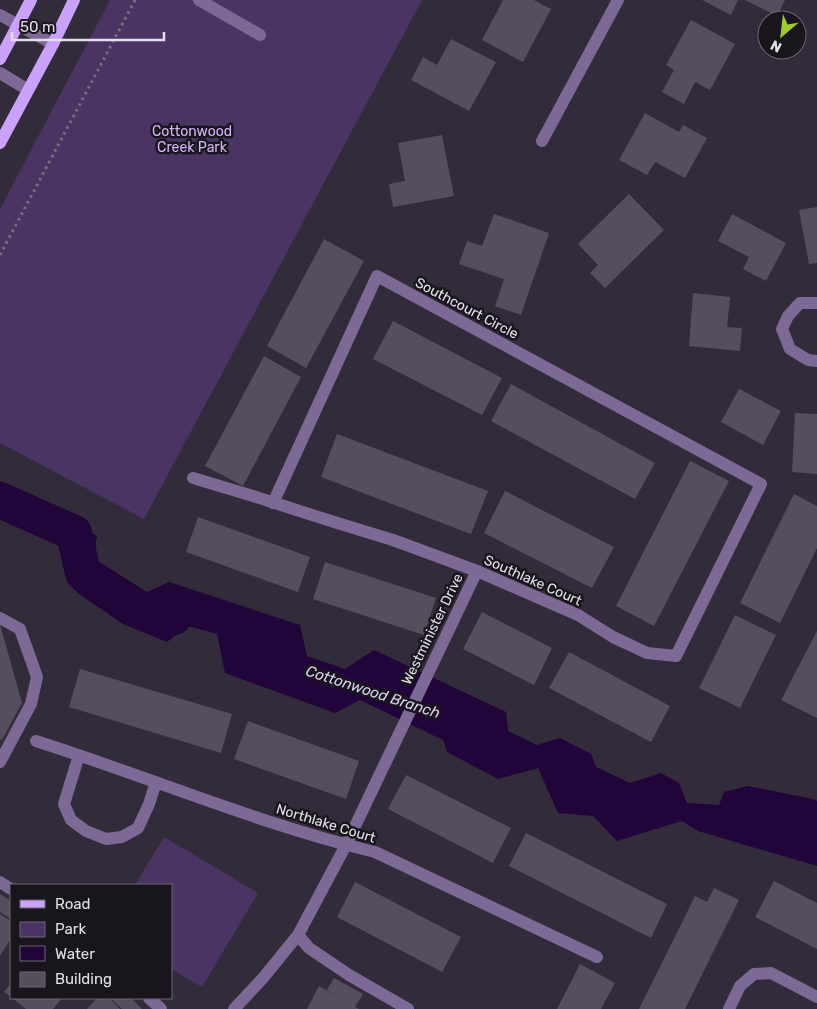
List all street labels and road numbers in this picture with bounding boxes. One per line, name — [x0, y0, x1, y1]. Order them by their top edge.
street label: Southcourt Circle — [412, 274, 521, 343]
street label: Southlake Court — [481, 551, 585, 610]
street label: Westminister Drive — [398, 571, 467, 688]
street label: Northlake Court — [274, 800, 378, 847]

